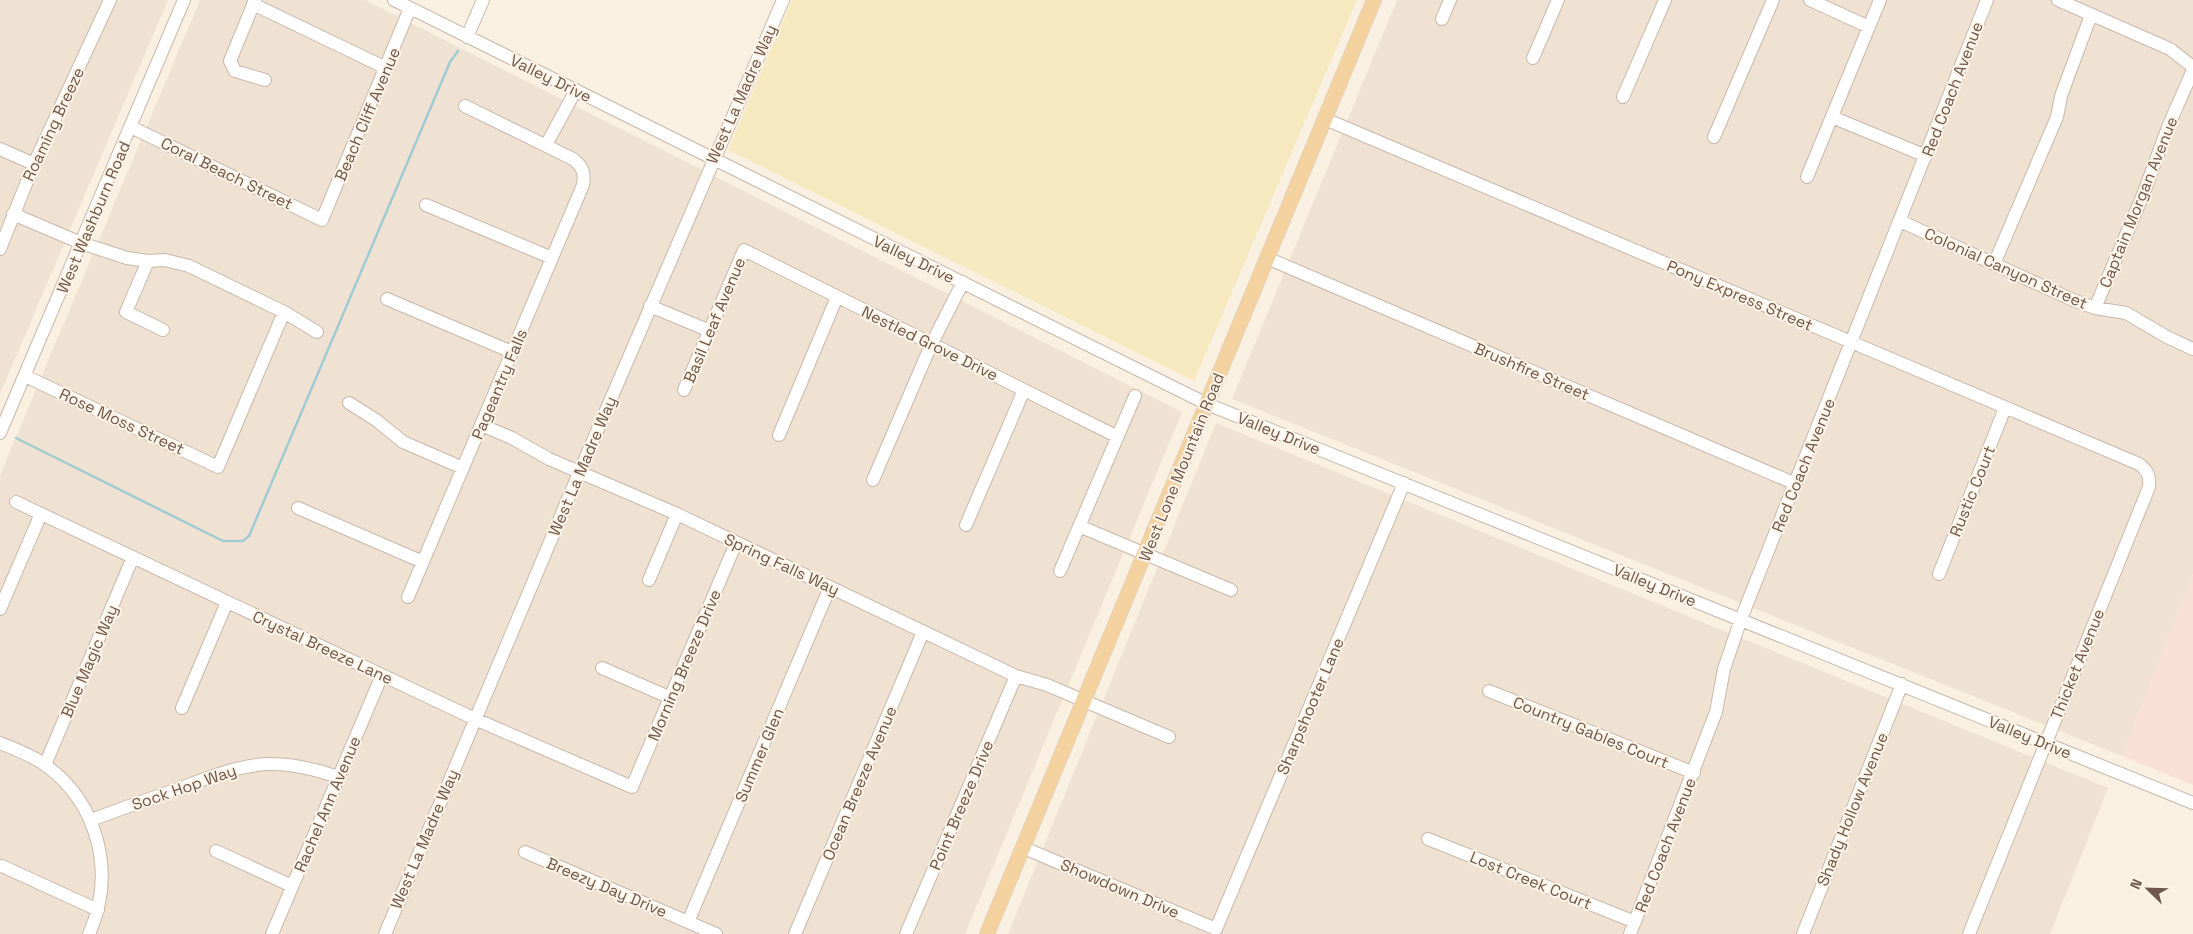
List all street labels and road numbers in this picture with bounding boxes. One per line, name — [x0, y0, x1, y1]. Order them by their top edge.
street label: Red Coach Avenue — [1917, 19, 1988, 160]
street label: West La Madre Way — [701, 21, 782, 167]
street label: Beach Cliff Avenue — [330, 44, 405, 184]
street label: Valley Drive — [507, 50, 595, 107]
street label: Roaming Breeze — [18, 64, 89, 185]
street label: Captain Morgan Avenue — [2094, 113, 2182, 291]
street label: Coral Beach Street — [157, 132, 296, 215]
street label: West Washburn Road — [52, 138, 135, 296]
street label: Colonial Canyon Street — [1921, 223, 2091, 314]
street label: Valley Drive — [870, 231, 958, 288]
street label: Basil Leaf Avenue — [679, 254, 750, 386]
street label: Pony Express Street — [1664, 255, 1816, 336]
street label: Nestled Grove Drive — [858, 301, 1002, 386]
street label: Pageantry Falls — [467, 326, 532, 443]
street label: Brushfire Street — [1471, 338, 1593, 405]
street label: West Lone Mountain Road — [1134, 370, 1229, 565]
street label: Rose Moss Street — [56, 383, 188, 460]
street label: West La Madre Way — [543, 393, 621, 539]
street label: Red Coach Avenue — [1767, 395, 1840, 535]
street label: Valley Drive — [1234, 407, 1324, 460]
street label: Rustic Court — [1945, 443, 2000, 540]
street label: Spring Falls Way — [721, 529, 843, 600]
street label: Valley Drive — [1610, 559, 1700, 612]
street label: Morning Breeze Drive — [643, 586, 726, 744]
street label: Blue Magic Way — [56, 601, 123, 721]
street label: Crystal Breeze Lane — [249, 606, 396, 689]
street label: Thicket Avenue — [2046, 606, 2109, 723]
street label: Sharpshooter Lane — [1272, 635, 1349, 778]
street label: Country Gables Court — [1510, 692, 1672, 773]
street label: Ocean Breeze Avenue — [817, 703, 902, 864]
street label: Summer Glen — [730, 705, 789, 806]
street label: Valley Drive — [1985, 711, 2075, 764]
street label: Shady Hollow Avenue — [1812, 729, 1893, 889]
street label: Rachel Ann Avenue — [289, 733, 366, 875]
street label: Point Breeze Drive — [925, 737, 998, 873]
street label: Sock Hop Way — [129, 760, 239, 815]
street label: West La Madre Way — [385, 766, 463, 912]
street label: Red Coach Avenue — [1630, 775, 1701, 916]
street label: Lost Creek Court — [1467, 847, 1595, 914]
street label: Breezy Day Drive — [543, 853, 670, 922]
street label: Showdown Drive — [1057, 854, 1182, 923]

